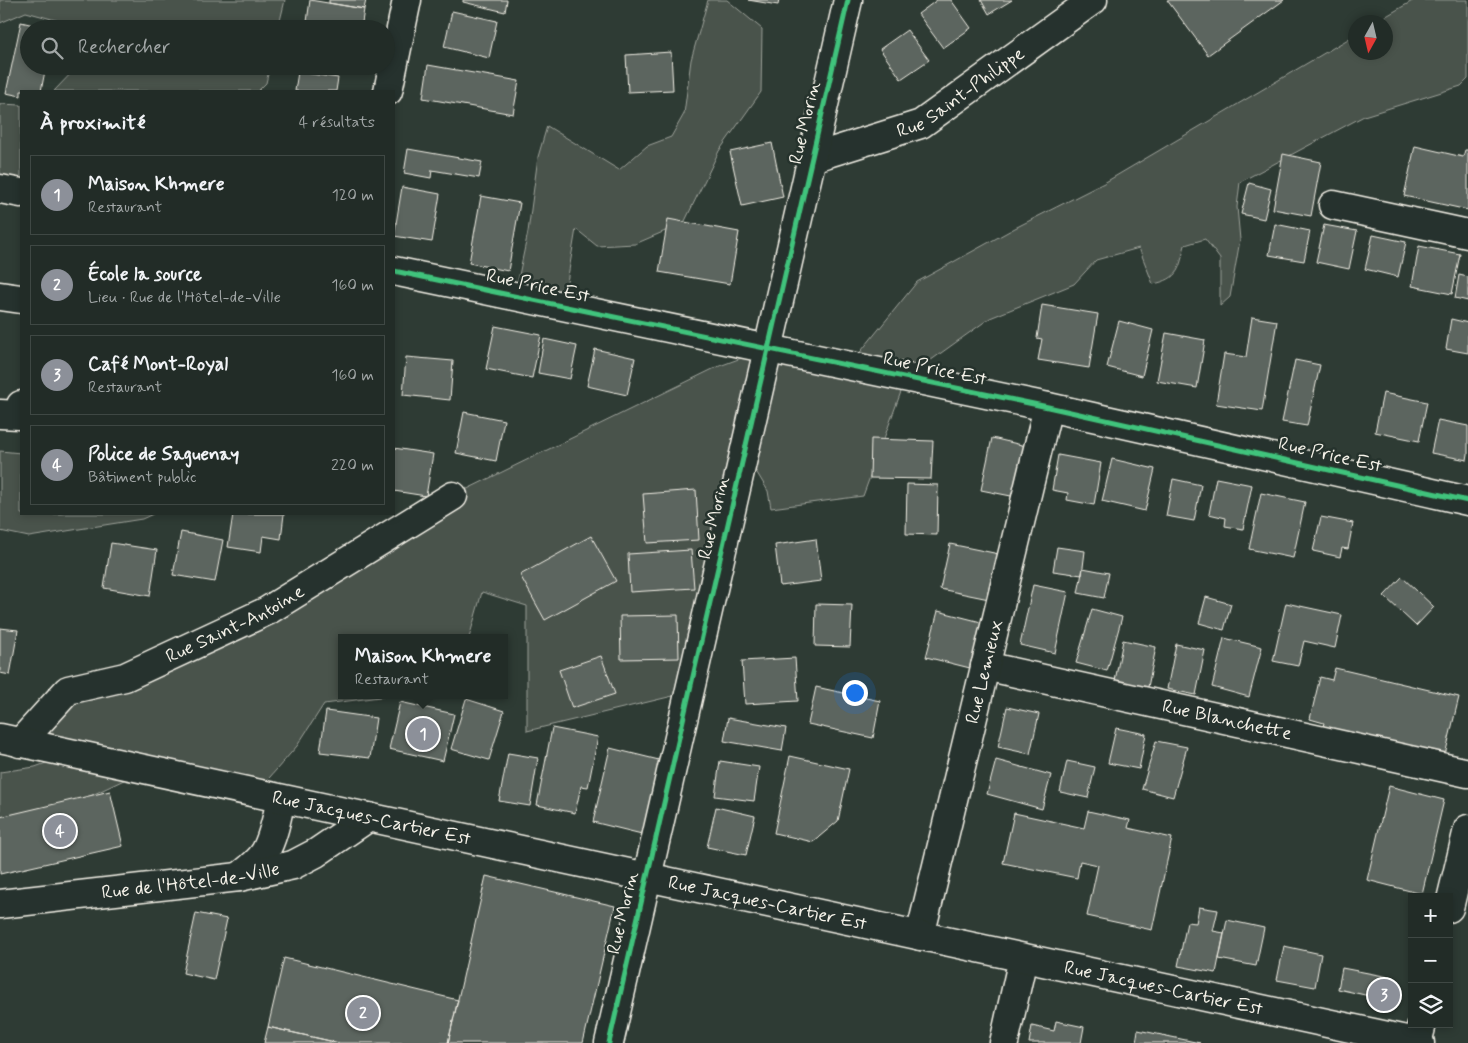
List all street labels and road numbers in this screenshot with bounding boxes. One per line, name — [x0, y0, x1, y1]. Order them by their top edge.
street label: Rue Saint-Philippe — [893, 41, 1029, 143]
street label: Rue Morin — [783, 79, 827, 167]
street label: Rue Price Est — [484, 263, 592, 309]
street label: Rue Price Est — [881, 346, 989, 392]
street label: Rue Price Est — [1276, 431, 1384, 479]
street label: Rue Morin — [692, 474, 736, 562]
street label: Rue Saint-Antoine — [161, 579, 309, 669]
street label: Rue Lemieux — [959, 617, 1009, 726]
street label: Rue Blanchette — [1160, 693, 1294, 746]
street label: Rue Jacques-Cartier Est — [270, 784, 473, 851]
street label: Rue de l'Hôtel-de-Ville — [100, 856, 282, 905]
street label: Rue Morin — [601, 869, 645, 957]
street label: Rue Jacques-Cartier Est — [666, 869, 869, 936]
street label: Rue Jacques-Cartier Est — [1062, 954, 1265, 1021]

